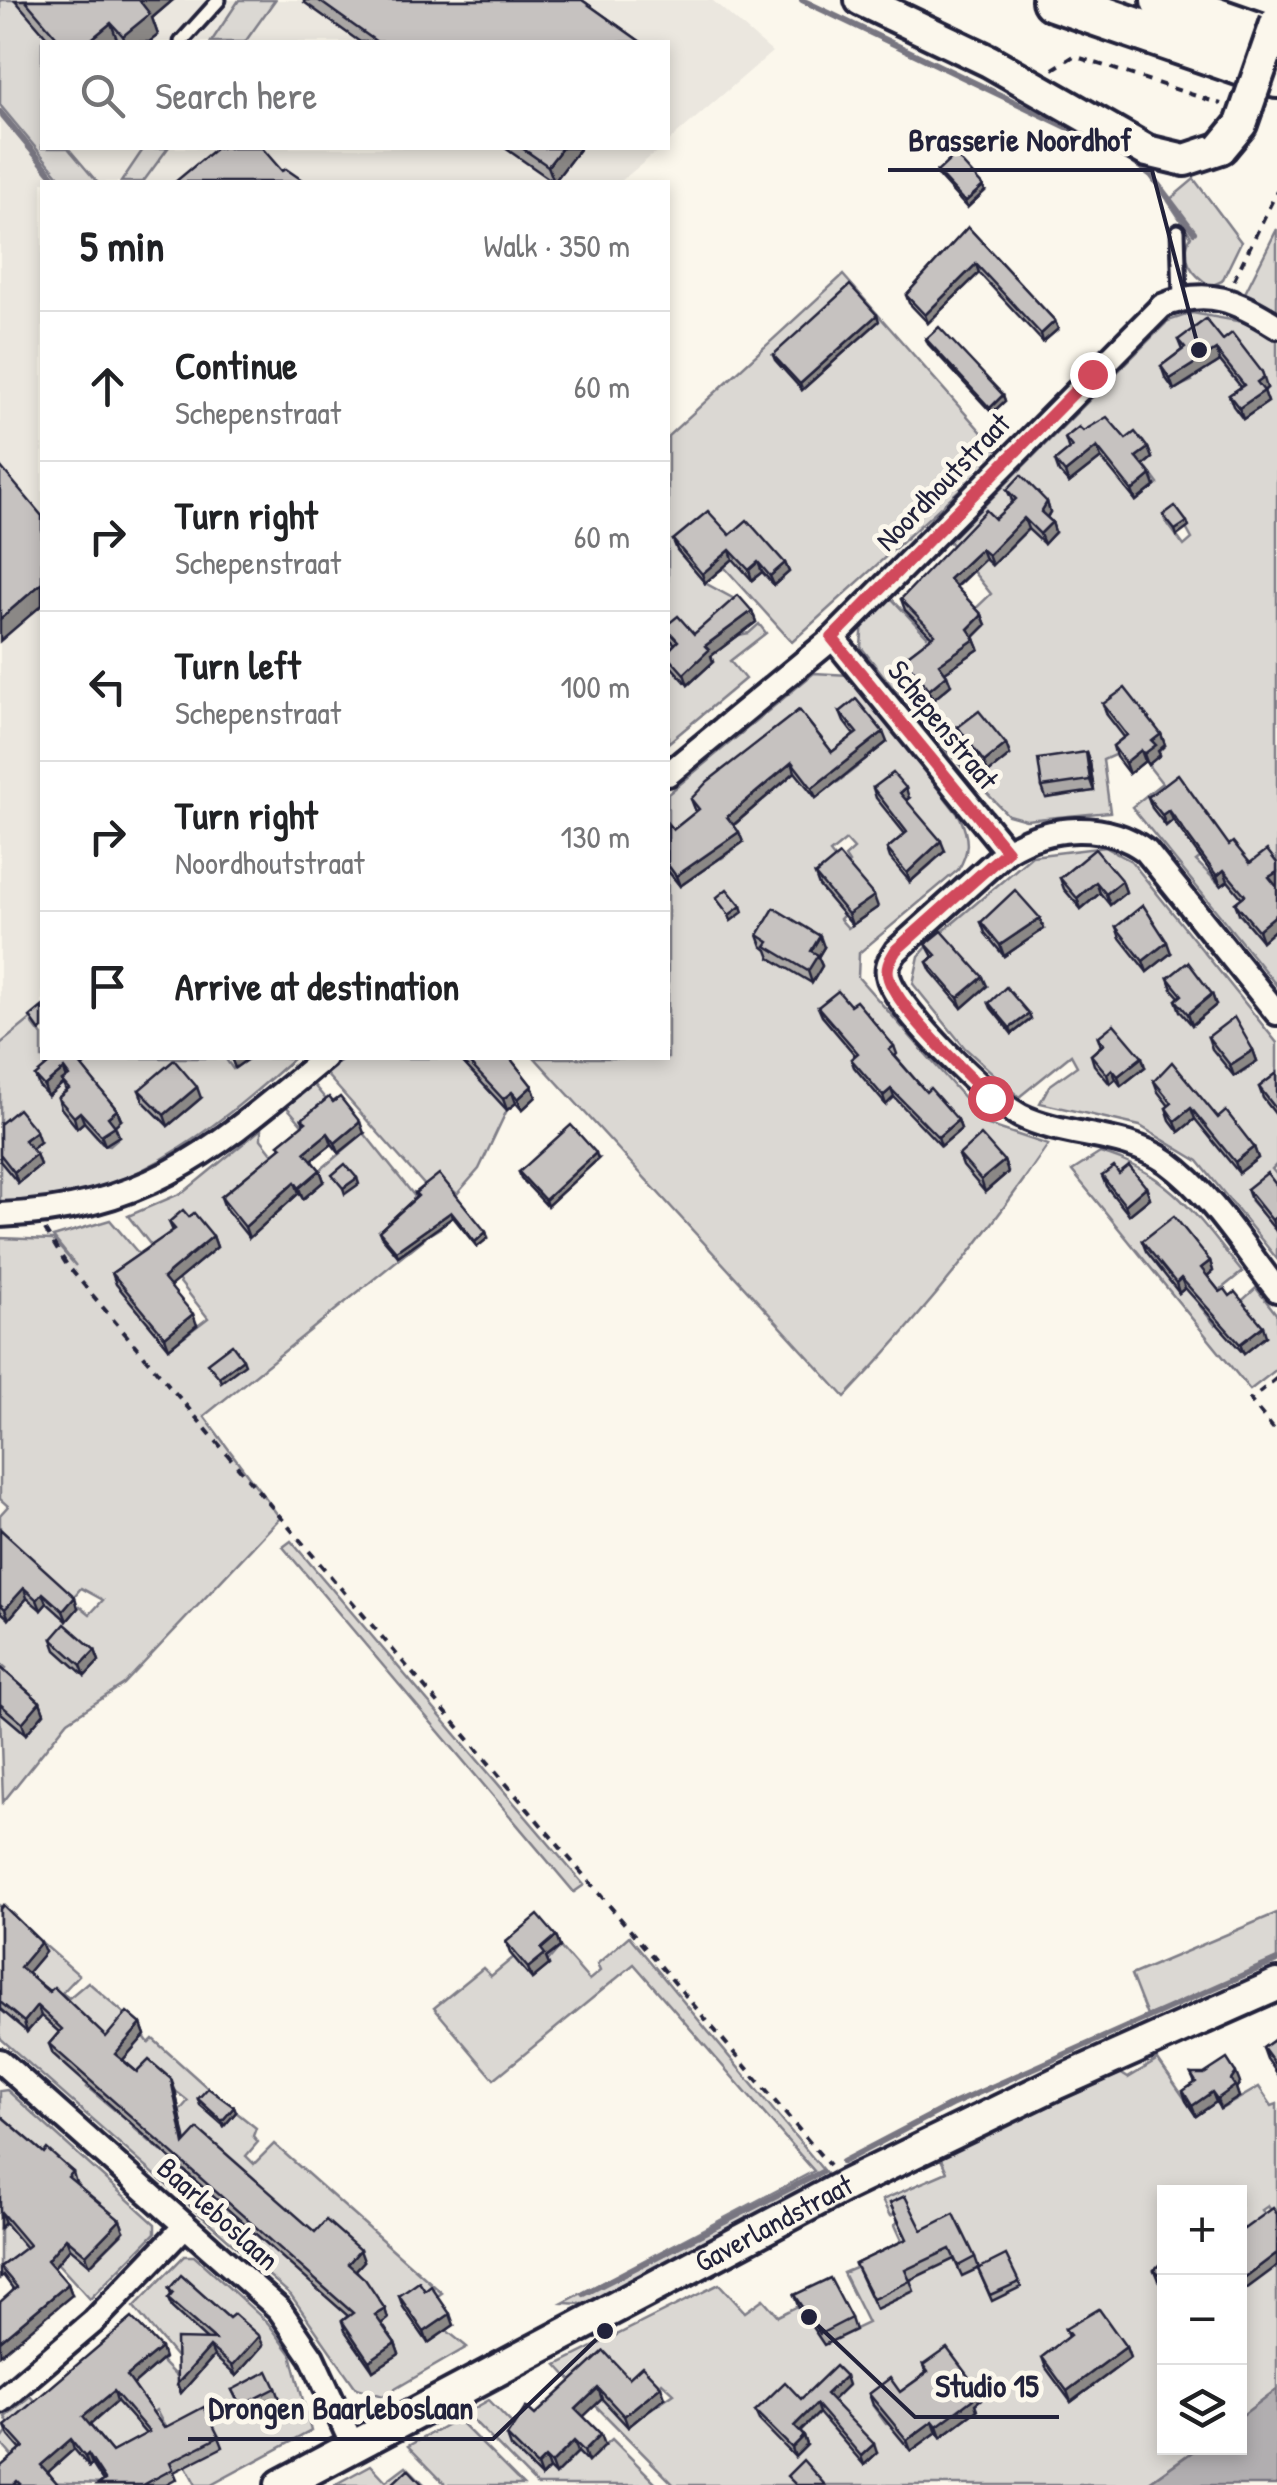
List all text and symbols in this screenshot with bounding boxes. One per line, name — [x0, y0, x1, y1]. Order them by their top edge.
search box — [40, 40, 670, 150]
icon: search — [75, 68, 130, 123]
text: Search here — [155, 69, 317, 121]
callout: Brasserie Noordhof — [888, 108, 1152, 170]
text: Brasserie Noordhof — [908, 118, 1132, 161]
text: 5 min — [80, 217, 164, 274]
text: Walk · 350 m — [484, 224, 630, 267]
text: Continue — [175, 339, 297, 391]
route end — [1070, 352, 1116, 398]
icon: ahead — [80, 359, 135, 414]
text: 60 m — [574, 365, 630, 408]
text: Schepenstraat — [175, 391, 341, 434]
street label: Noordhoutstraat — [866, 403, 1019, 559]
text: Turn right — [175, 489, 318, 541]
icon: right — [80, 509, 135, 564]
text: 60 m — [574, 515, 630, 558]
text: Schepenstraat — [175, 541, 341, 584]
text: Turn left — [175, 639, 300, 691]
street label: Schepenstraat — [879, 651, 1009, 798]
icon: left — [80, 659, 135, 714]
text: 100 m — [561, 665, 630, 708]
text: Schepenstraat — [175, 691, 341, 734]
text: Turn right — [175, 789, 318, 841]
icon: right — [80, 809, 135, 864]
text: 130 m — [561, 815, 630, 858]
text: Noordhoutstraat — [175, 841, 365, 884]
icon: arrive — [80, 959, 135, 1014]
text: Arrive at destination — [175, 960, 459, 1012]
route start — [968, 1076, 1014, 1122]
street label: Baarleboslaan — [149, 2148, 288, 2279]
street label: Gaverlandstraat — [687, 2163, 860, 2281]
map controls — [1157, 2185, 1247, 2455]
button: + — [1157, 2185, 1247, 2275]
button: − — [1157, 2275, 1247, 2365]
callout: Studio 15 — [915, 2355, 1059, 2417]
text: Studio 15 — [935, 2364, 1039, 2407]
button: layers — [1157, 2365, 1247, 2455]
callout: Drongen Baarleboslaan — [188, 2377, 493, 2439]
text: Drongen Baarleboslaan — [208, 2386, 474, 2430]

